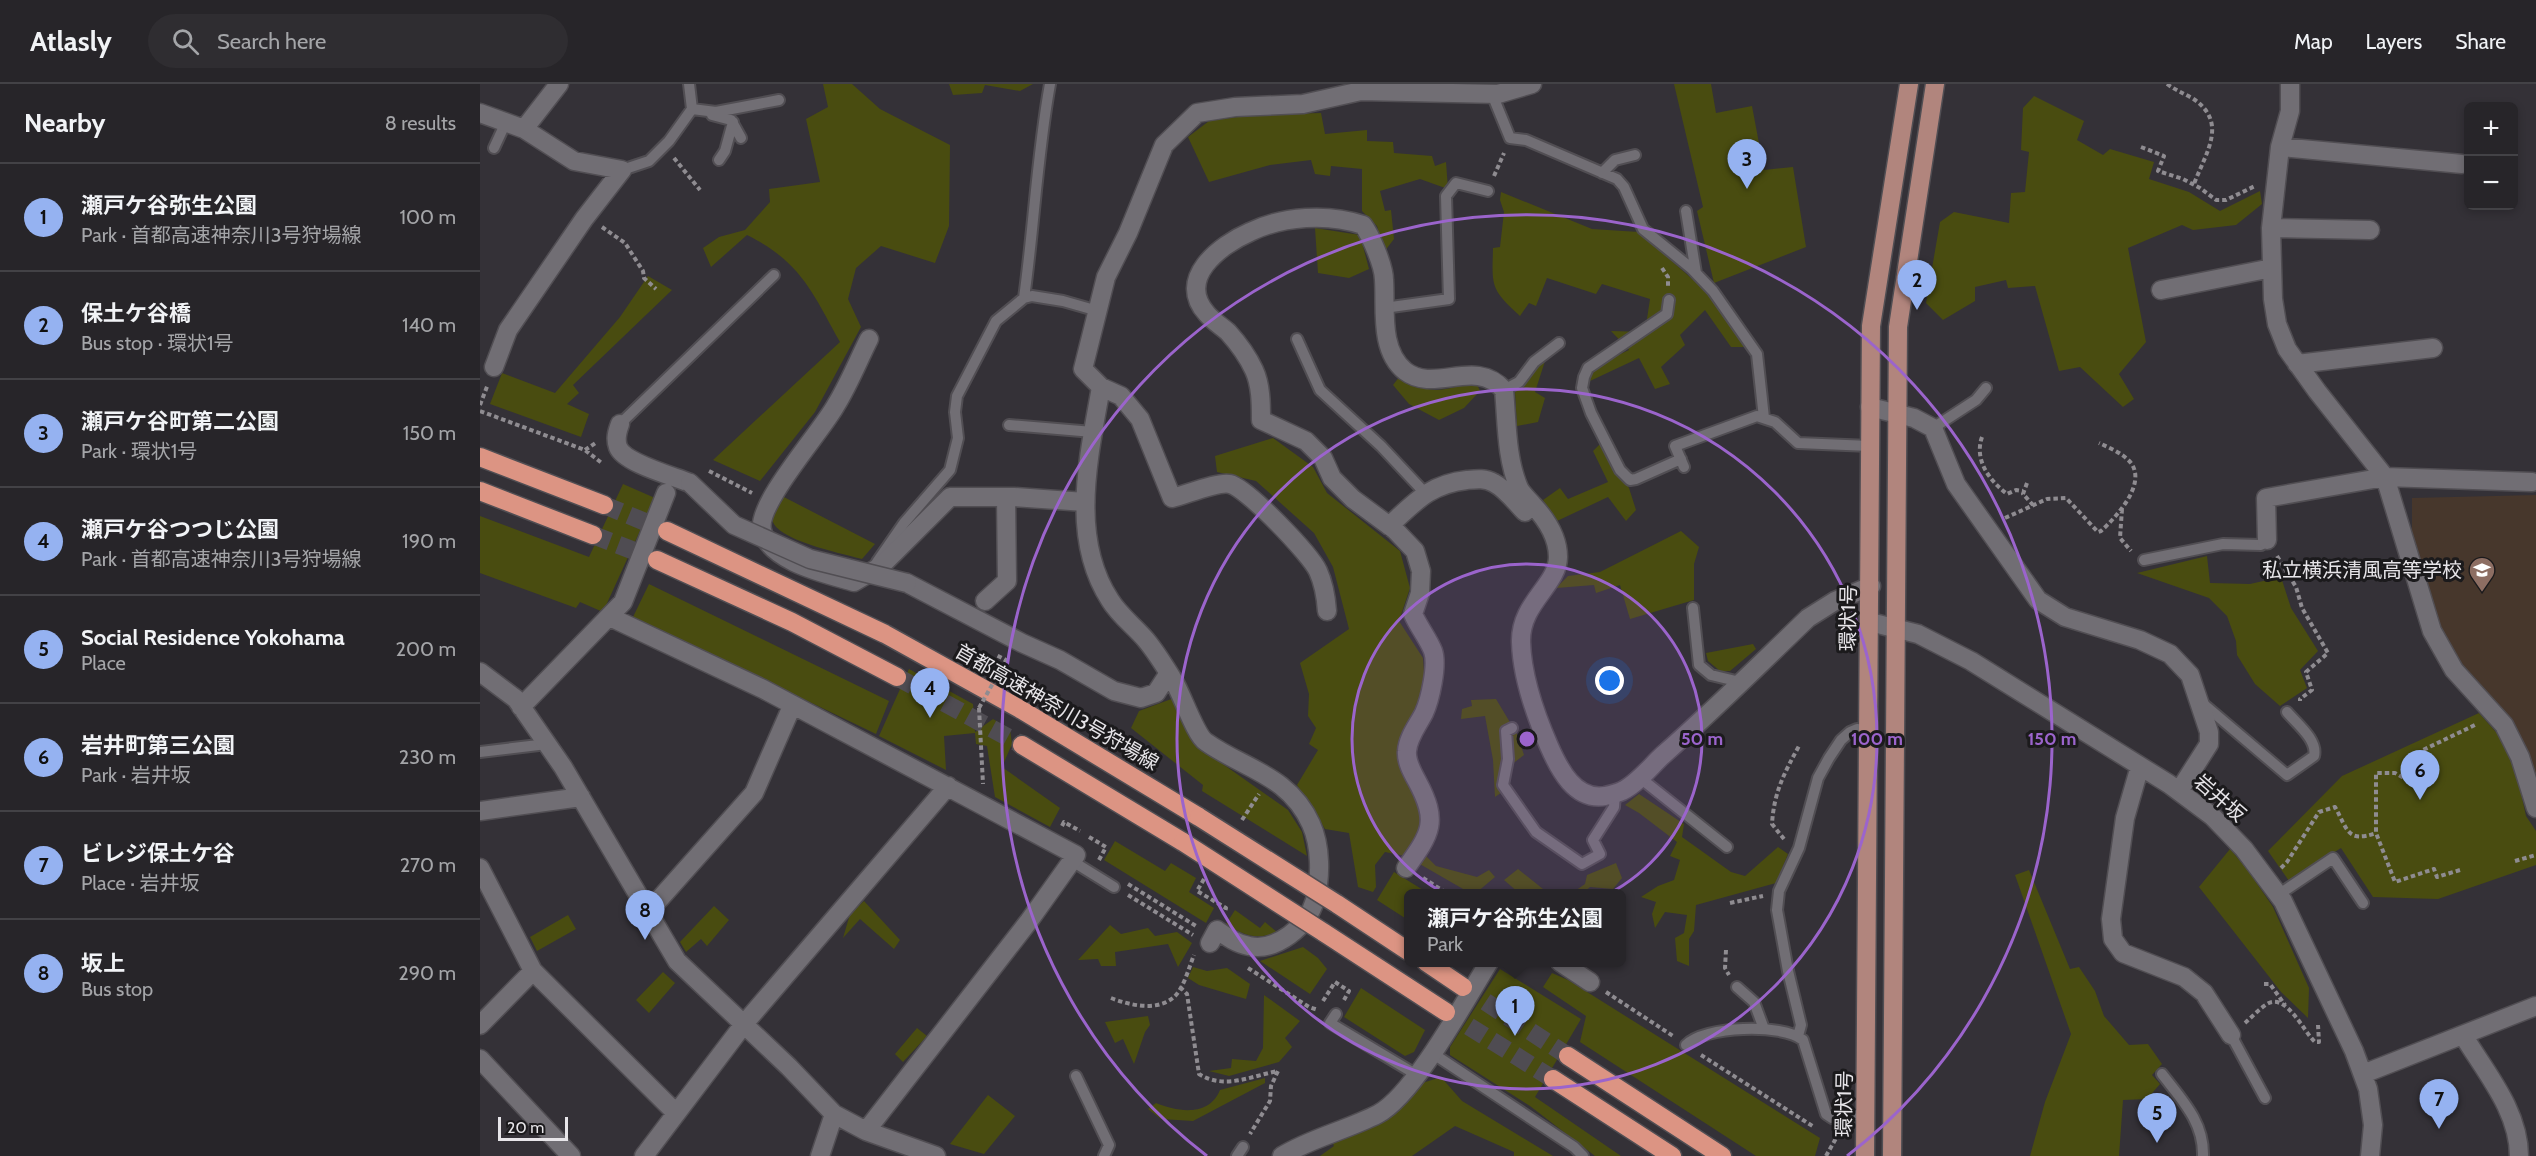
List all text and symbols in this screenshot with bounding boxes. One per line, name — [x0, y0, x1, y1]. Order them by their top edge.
search box — [148, 14, 568, 68]
text: Atlasly — [30, 24, 112, 58]
icon: search — [169, 25, 202, 58]
text: Search here — [217, 28, 326, 55]
text: Map — [2294, 29, 2333, 54]
text: Layers — [2366, 29, 2422, 54]
text: Share — [2455, 29, 2506, 54]
map controls — [2464, 102, 2518, 210]
button: + — [2464, 102, 2518, 156]
text: Nearby — [24, 107, 105, 139]
text: 8 results — [385, 111, 456, 135]
pin: 3 — [1728, 140, 1766, 189]
button: − — [2464, 156, 2518, 210]
text: 瀬戸ケ谷弥生公園 — [81, 192, 257, 219]
text: 1 — [40, 205, 47, 229]
text: 100 m — [400, 205, 456, 229]
text: Park · 首都高速神奈川3号狩場線 — [81, 223, 362, 247]
pin: 2 — [1898, 260, 1936, 310]
text: 保土ケ谷橋 — [81, 300, 191, 327]
text: 2 — [38, 313, 49, 337]
text: 140 m — [402, 313, 456, 337]
text: Bus stop · 環状1号 — [81, 331, 233, 355]
text: 瀬戸ケ谷町第二公園 — [81, 408, 279, 435]
text: 3 — [38, 421, 49, 445]
text: 150 m — [403, 421, 456, 445]
text: Park · 環状1号 — [81, 439, 197, 463]
text: 瀬戸ケ谷つつじ公園 — [81, 516, 279, 543]
text: 4 — [37, 529, 50, 553]
text: 190 m — [402, 529, 456, 553]
text: Park · 首都高速神奈川3号狩場線 — [81, 547, 362, 571]
school or university icon: 私立横浜清風高等学校 — [2467, 555, 2497, 593]
place label: 私立横浜清風高等学校 — [2262, 558, 2462, 582]
street label: 環状1号 — [1835, 585, 1861, 651]
text: Social Residence Yokohama — [81, 624, 345, 651]
text: 5 — [38, 637, 49, 661]
text: 200 m — [396, 637, 456, 661]
street label: 首都高速神奈川3号狩場線 — [951, 639, 1163, 775]
text: Place — [81, 651, 126, 675]
your location — [1595, 666, 1624, 695]
pin: 4 — [910, 668, 950, 718]
text: 50 m — [1681, 728, 1723, 750]
text: 100 m — [1851, 728, 1903, 750]
text: 150 m — [2028, 728, 2076, 750]
centre of rings — [1517, 729, 1537, 749]
text: 岩井町第三公園 — [81, 732, 235, 759]
text: 6 — [38, 745, 49, 769]
text: 230 m — [399, 745, 456, 769]
pin: 6 — [2400, 750, 2440, 800]
text: Park · 岩井坂 — [81, 763, 191, 787]
street label: 岩井坂 — [2189, 769, 2251, 827]
text: ビレジ保土ケ谷 — [81, 840, 235, 867]
text: 7 — [38, 853, 49, 877]
text: 270 m — [400, 853, 456, 877]
text: Place · 岩井坂 — [81, 871, 200, 895]
popup — [1404, 889, 1626, 967]
pin: 8 — [626, 890, 664, 940]
text: 瀬戸ケ谷弥生公園 — [1427, 905, 1603, 932]
text: Park — [1427, 932, 1463, 956]
text: 坂上 — [81, 950, 125, 977]
text: 8 — [37, 961, 50, 985]
text: 290 m — [398, 961, 456, 985]
text: Bus stop — [81, 977, 153, 1001]
pin: 1 — [1496, 986, 1534, 1036]
street label: 環状1号 — [1831, 1071, 1857, 1137]
pin: 7 — [2420, 1080, 2458, 1129]
pin: 5 — [2138, 1094, 2176, 1143]
scale bar — [498, 1114, 568, 1142]
text: 20 m — [507, 1118, 544, 1137]

